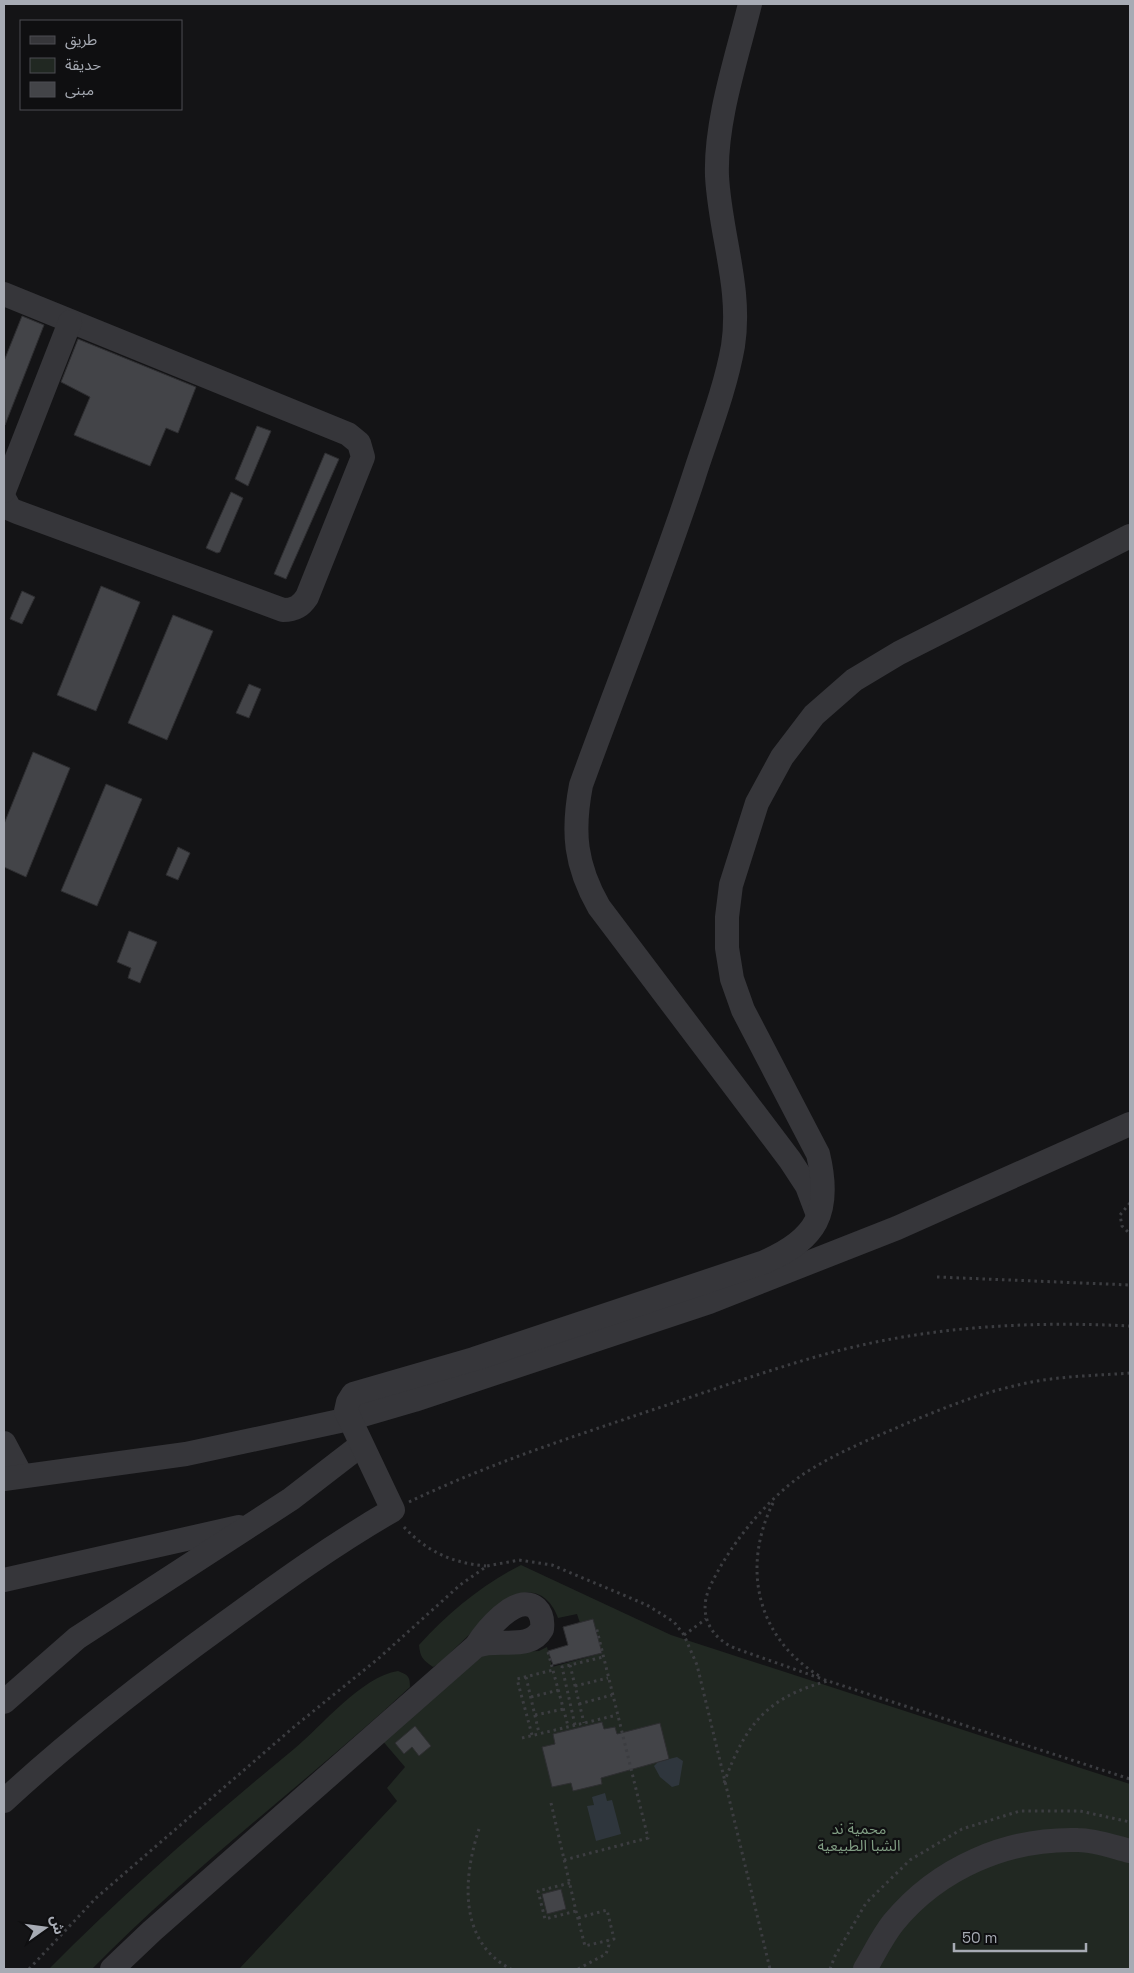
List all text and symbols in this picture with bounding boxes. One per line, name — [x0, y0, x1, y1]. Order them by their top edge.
legend — [20, 20, 182, 110]
text: طريق — [65, 30, 97, 50]
text: حديقة — [65, 55, 101, 74]
text: مبنى — [65, 80, 94, 99]
park label: محمية ند الشبا الطبيعية — [817, 1819, 901, 1855]
north arrow — [20, 1903, 70, 1953]
text: ش — [47, 1913, 69, 1936]
scale bar — [954, 1920, 1086, 1952]
text: 50 m — [962, 1928, 997, 1947]

